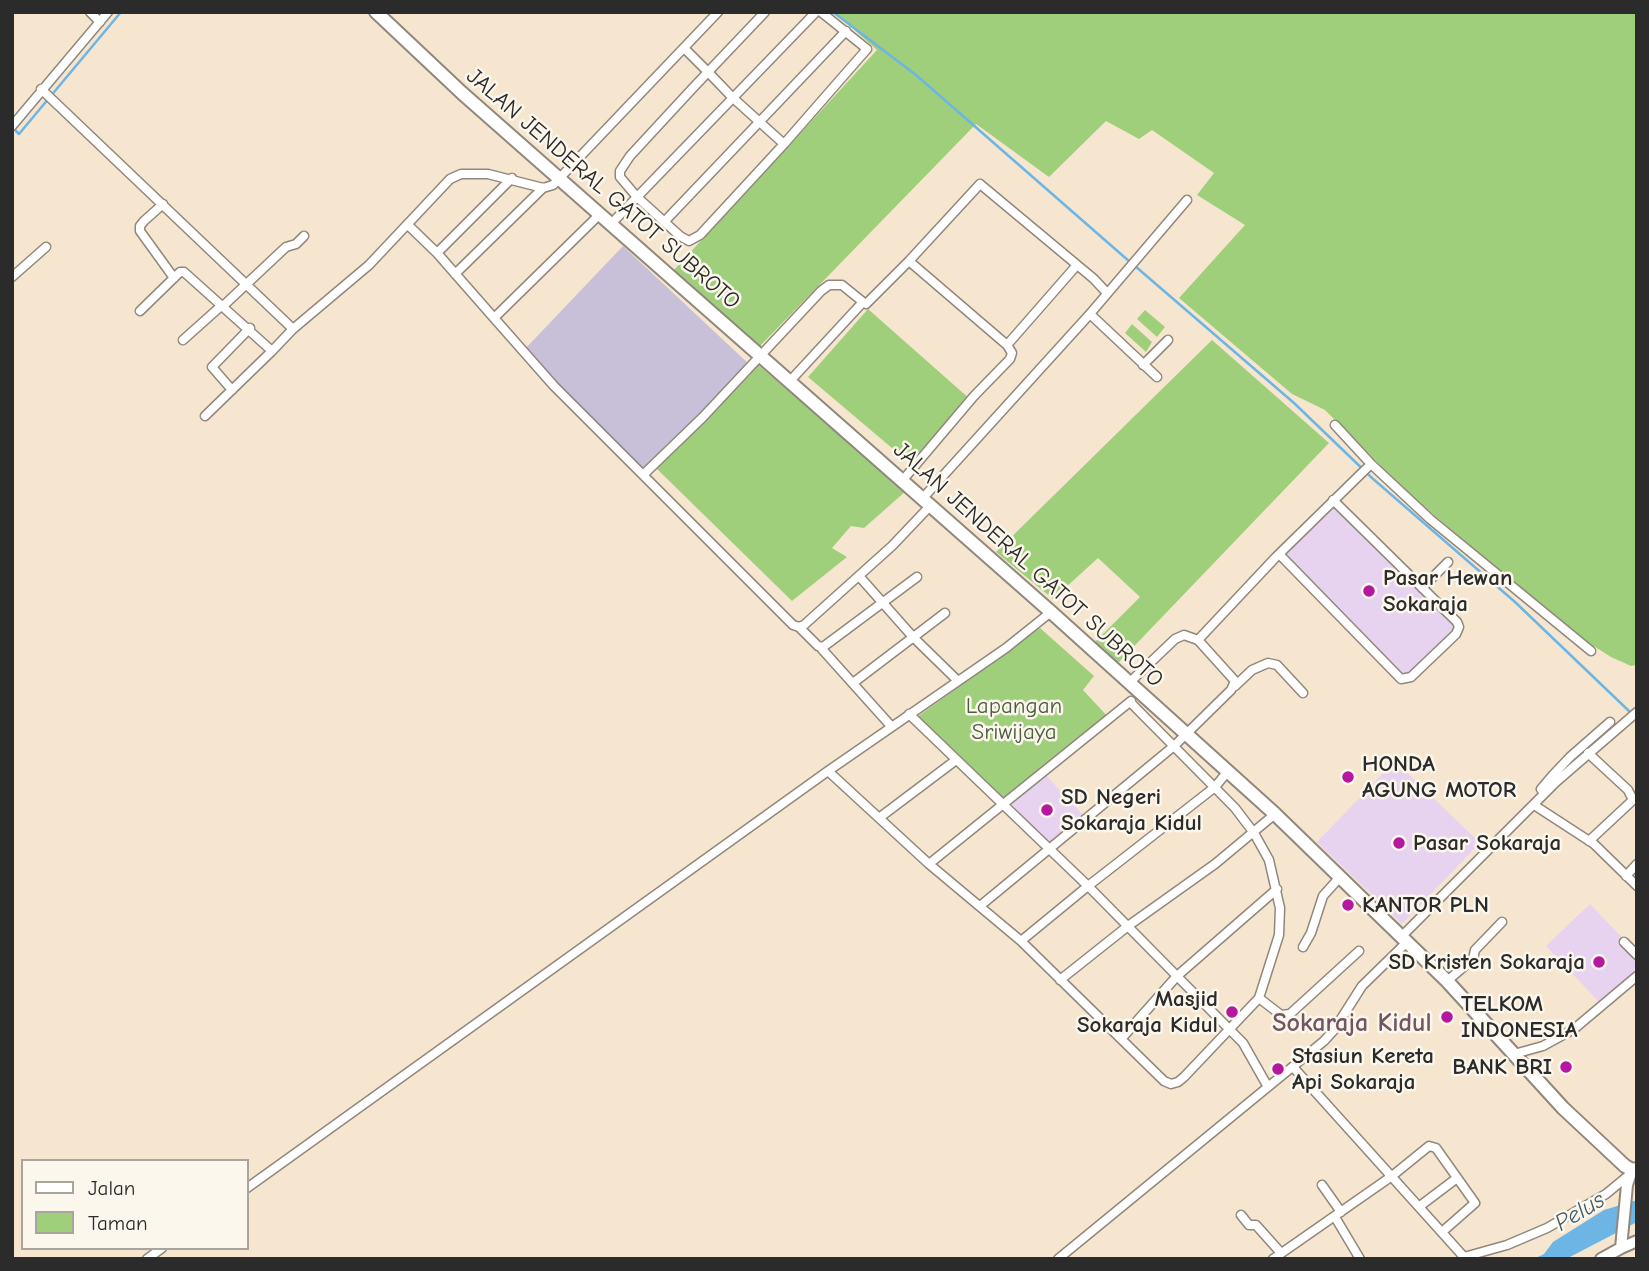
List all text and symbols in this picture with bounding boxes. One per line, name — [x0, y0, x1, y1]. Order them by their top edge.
street label: JALAN JENDERAL GATOT SUBROTO — [461, 63, 745, 315]
street label: JALAN JENDERAL GATOT SUBROTO — [887, 436, 1169, 694]
place label: Pasar Hewan Sokaraja — [1383, 564, 1512, 618]
marker: Pasar Hewan Sokaraja — [1361, 583, 1377, 599]
park label: Lapangan Sriwijaya — [966, 692, 1062, 746]
place label: HONDA AGUNG MOTOR — [1362, 750, 1516, 804]
marker: HONDA AGUNG MOTOR — [1340, 769, 1356, 785]
place label: SD Negeri Sokaraja Kidul — [1061, 783, 1202, 837]
marker: SD Negeri Sokaraja Kidul — [1039, 802, 1055, 818]
place label: Pasar Sokaraja — [1413, 829, 1561, 857]
marker: Pasar Sokaraja — [1391, 835, 1407, 851]
place label: KANTOR PLN — [1362, 891, 1489, 919]
marker: KANTOR PLN — [1340, 897, 1356, 913]
place label: SD Kristen Sokaraja — [1388, 948, 1585, 976]
marker: SD Kristen Sokaraja — [1591, 954, 1607, 970]
place label: Masjid Sokaraja Kidul — [1077, 985, 1218, 1039]
place label: TELKOM INDONESIA — [1461, 990, 1578, 1044]
marker: Masjid Sokaraja Kidul — [1224, 1004, 1240, 1020]
district label: Sokaraja Kidul — [1272, 1008, 1432, 1040]
marker: TELKOM INDONESIA — [1439, 1009, 1455, 1025]
place label: Stasiun Kereta Api Sokaraja — [1292, 1042, 1434, 1096]
place label: BANK BRI — [1452, 1053, 1552, 1081]
marker: BANK BRI — [1558, 1059, 1574, 1075]
marker: Stasiun Kereta Api Sokaraja — [1270, 1061, 1286, 1077]
legend — [21, 1159, 248, 1250]
text: Jalan — [88, 1176, 135, 1200]
water label: Pelus — [1550, 1186, 1610, 1238]
text: Taman — [88, 1211, 148, 1235]

